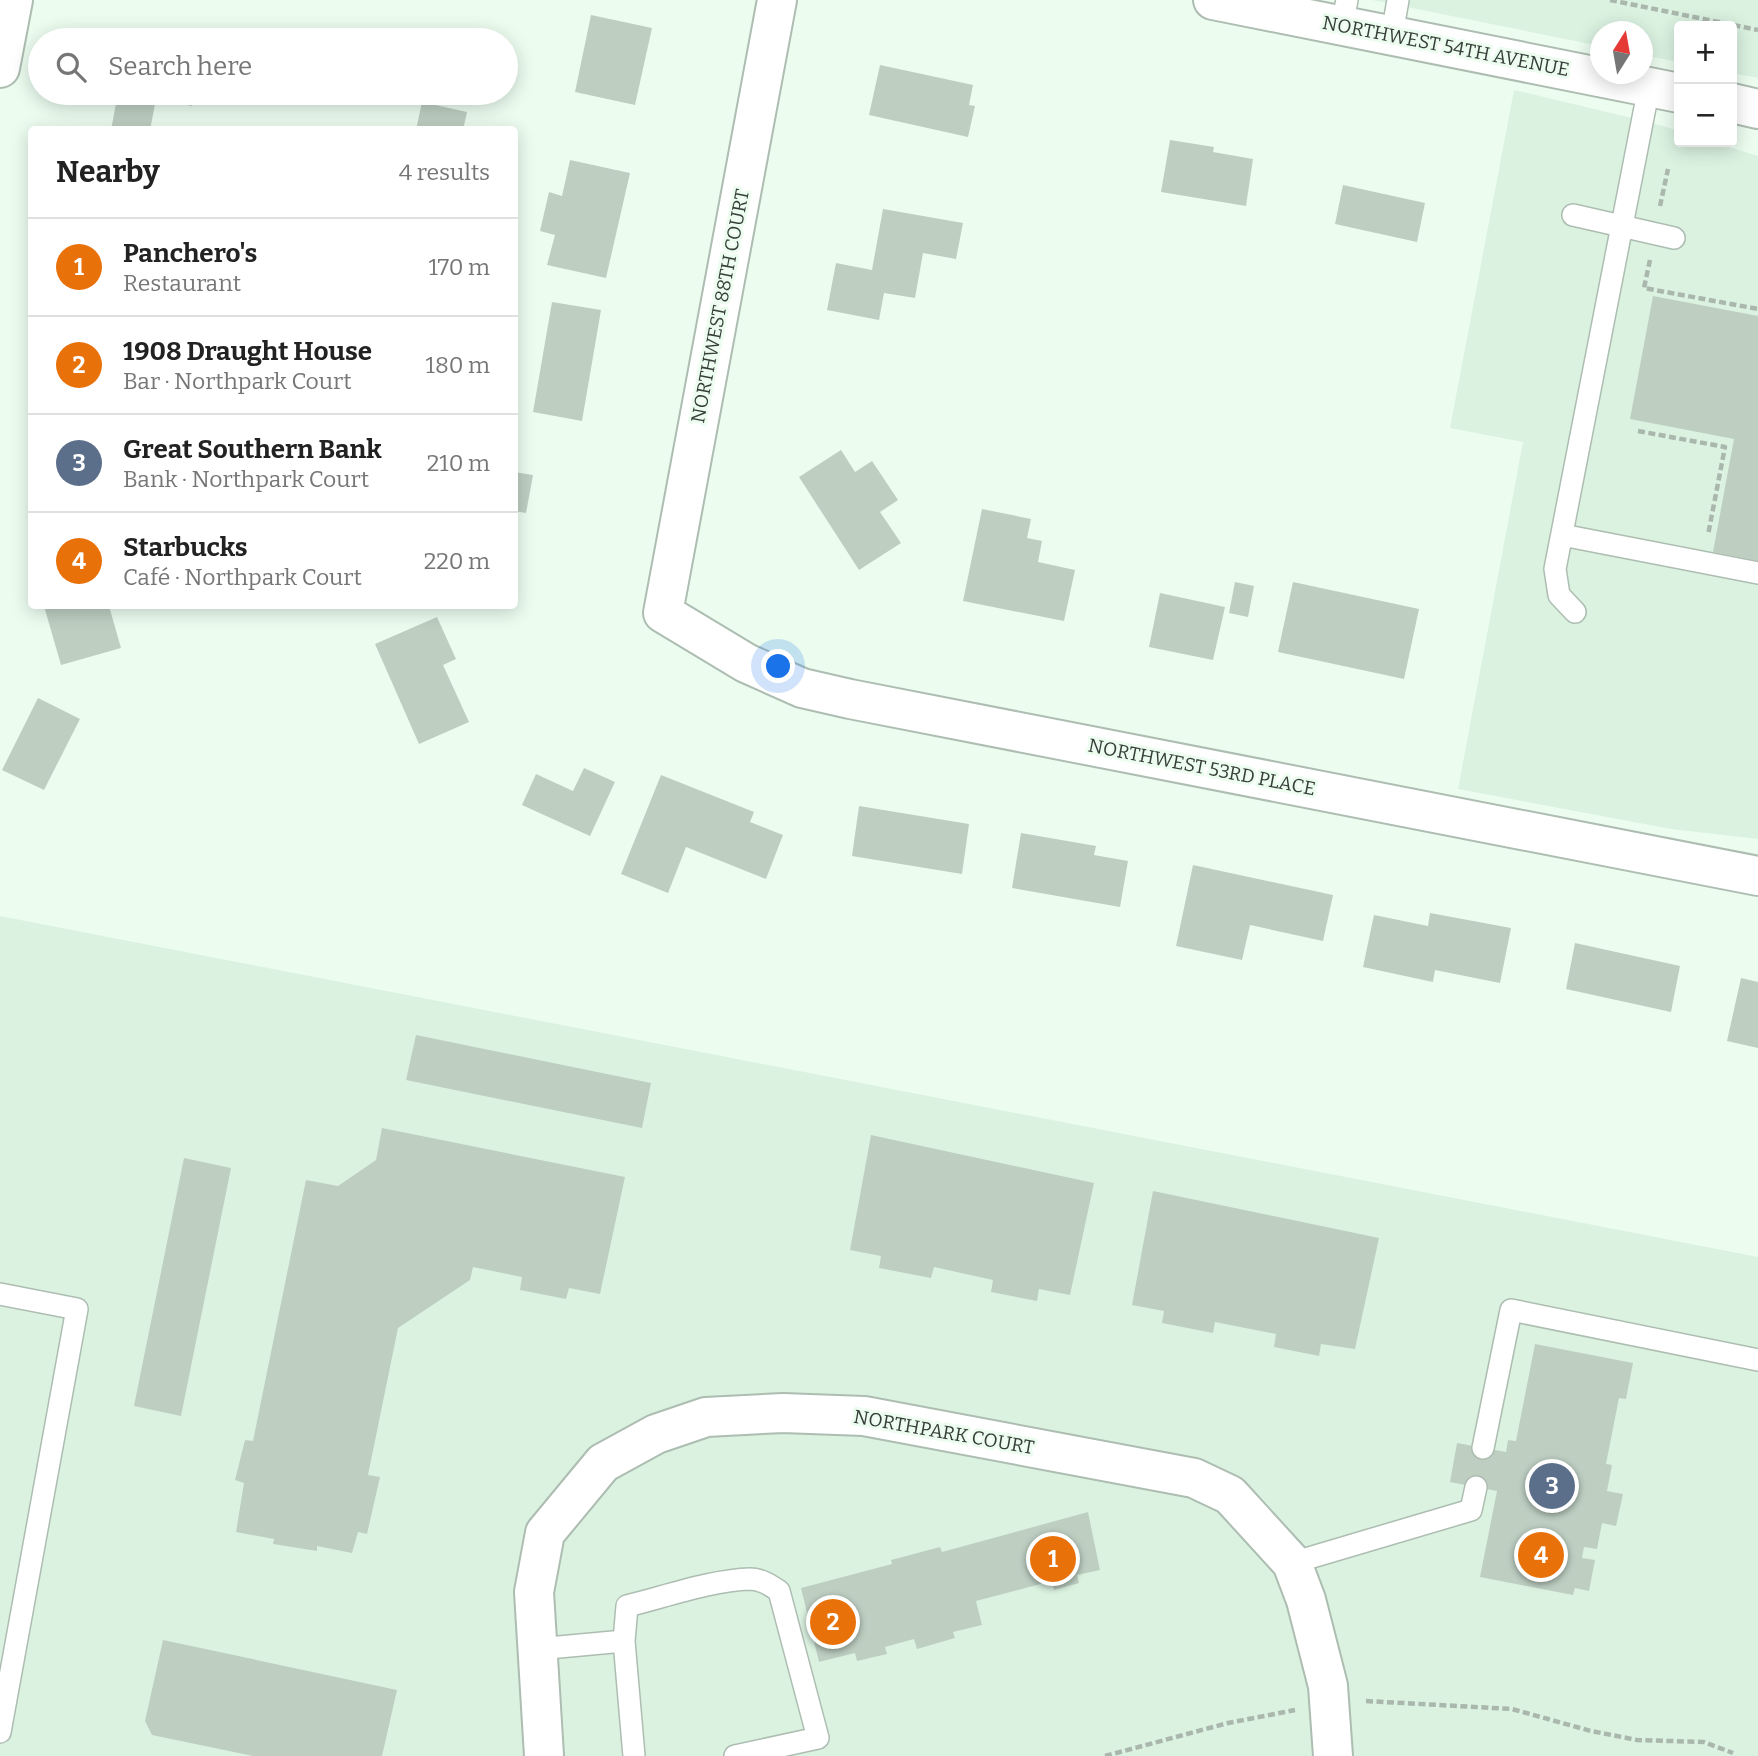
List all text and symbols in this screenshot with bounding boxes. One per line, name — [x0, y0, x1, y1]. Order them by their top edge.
street label: NORTHWEST 54TH AVENUE — [1321, 11, 1571, 81]
north arrow — [1590, 21, 1653, 84]
map controls — [1674, 21, 1737, 147]
button: + — [1674, 21, 1737, 84]
search box — [28, 28, 518, 105]
icon: search — [52, 48, 90, 86]
text: Search here — [108, 51, 252, 82]
button: − — [1674, 84, 1737, 147]
text: Nearby — [56, 154, 160, 190]
text: 4 results — [399, 158, 490, 186]
street label: NORTHWEST 88TH COURT — [686, 187, 754, 425]
text: Panchero's — [123, 238, 257, 269]
text: 1 — [74, 253, 84, 281]
text: 170 m — [428, 253, 490, 281]
text: Restaurant — [123, 269, 241, 297]
text: 1908 Draught House — [123, 336, 372, 367]
text: 2 — [73, 351, 85, 379]
text: 180 m — [426, 351, 490, 379]
text: Bar · Northpark Court — [123, 367, 352, 395]
text: Great Southern Bank — [123, 434, 382, 465]
text: 3 — [72, 449, 86, 477]
text: 210 m — [427, 449, 490, 477]
text: Bank · Northpark Court — [123, 465, 369, 493]
text: Starbucks — [123, 532, 248, 563]
text: 4 — [72, 547, 86, 575]
text: 220 m — [424, 547, 490, 575]
text: Café · Northpark Court — [123, 563, 362, 591]
your location — [761, 649, 795, 683]
street label: NORTHWEST 53RD PLACE — [1086, 734, 1318, 800]
street label: NORTHPARK COURT — [852, 1405, 1036, 1459]
pin: 3 — [1529, 1460, 1575, 1512]
pin: 4 — [1518, 1529, 1564, 1581]
pin: 1 — [1030, 1533, 1076, 1585]
pin: 2 — [810, 1596, 856, 1648]

